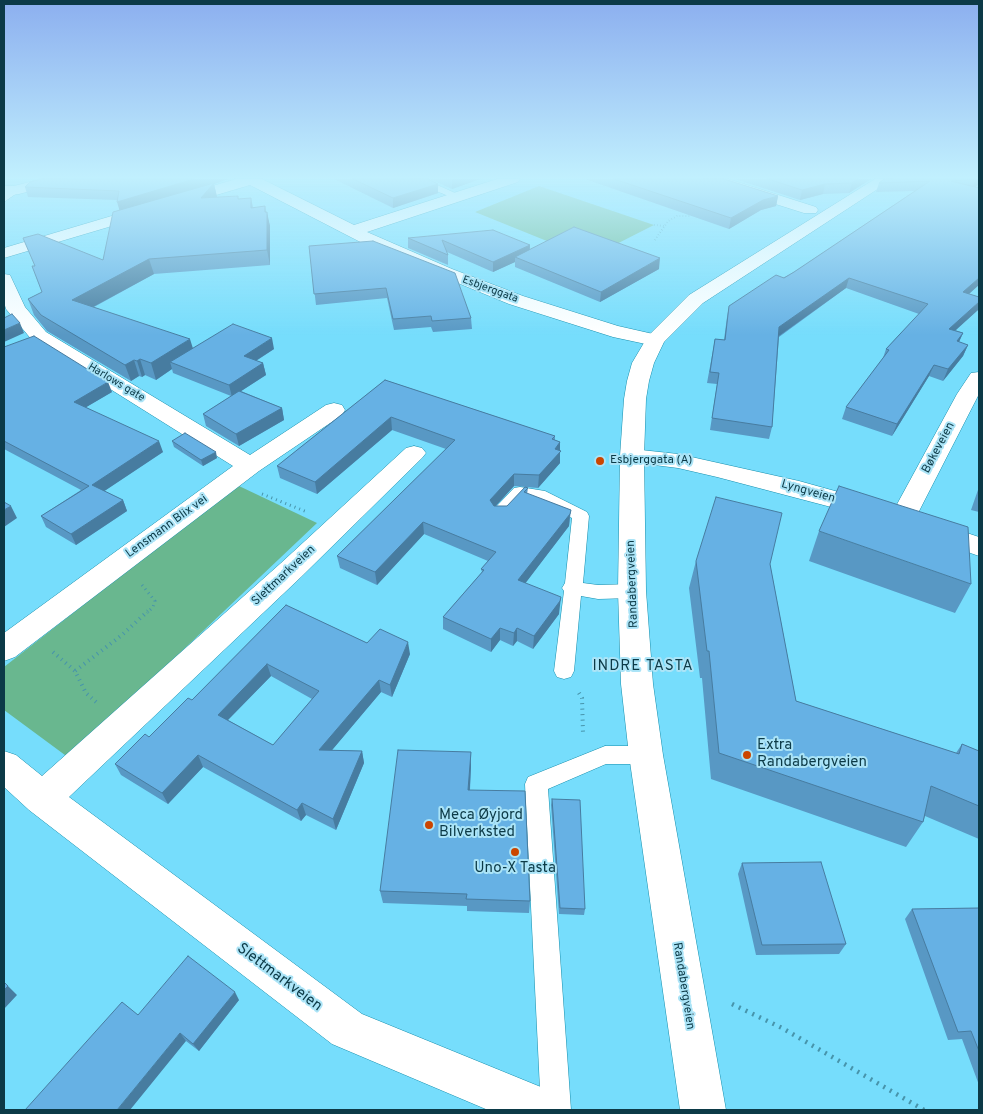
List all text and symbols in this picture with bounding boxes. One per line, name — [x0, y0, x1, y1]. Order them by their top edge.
street label: Esbjerggata — [460, 274, 520, 306]
street label: Harlows gate — [85, 361, 147, 405]
street label: Bøkeveien — [920, 420, 958, 476]
place label: Esbjerggata (A) — [610, 454, 692, 468]
marker: Esbjerggata (A) — [594, 455, 606, 467]
street label: Lyngveien — [779, 477, 837, 507]
street label: Lensmann Blix vei — [123, 493, 211, 561]
street label: Randabergveien — [624, 540, 642, 628]
street label: Slettmarkveien — [249, 543, 319, 609]
district label: INDRE TASTA — [591, 658, 695, 676]
place label: Extra Randabergveien — [757, 737, 867, 772]
marker: Extra Randabergveien — [741, 749, 753, 761]
place label: Meca Øyjord Bilverksted — [439, 807, 523, 842]
marker: Meca Øyjord Bilverksted — [423, 819, 435, 831]
marker: Uno-X Tasta — [509, 846, 521, 858]
place label: Uno-X Tasta — [474, 860, 556, 878]
street label: Slettmarkveien — [233, 940, 325, 1016]
street label: Randabergveien — [669, 941, 697, 1031]

